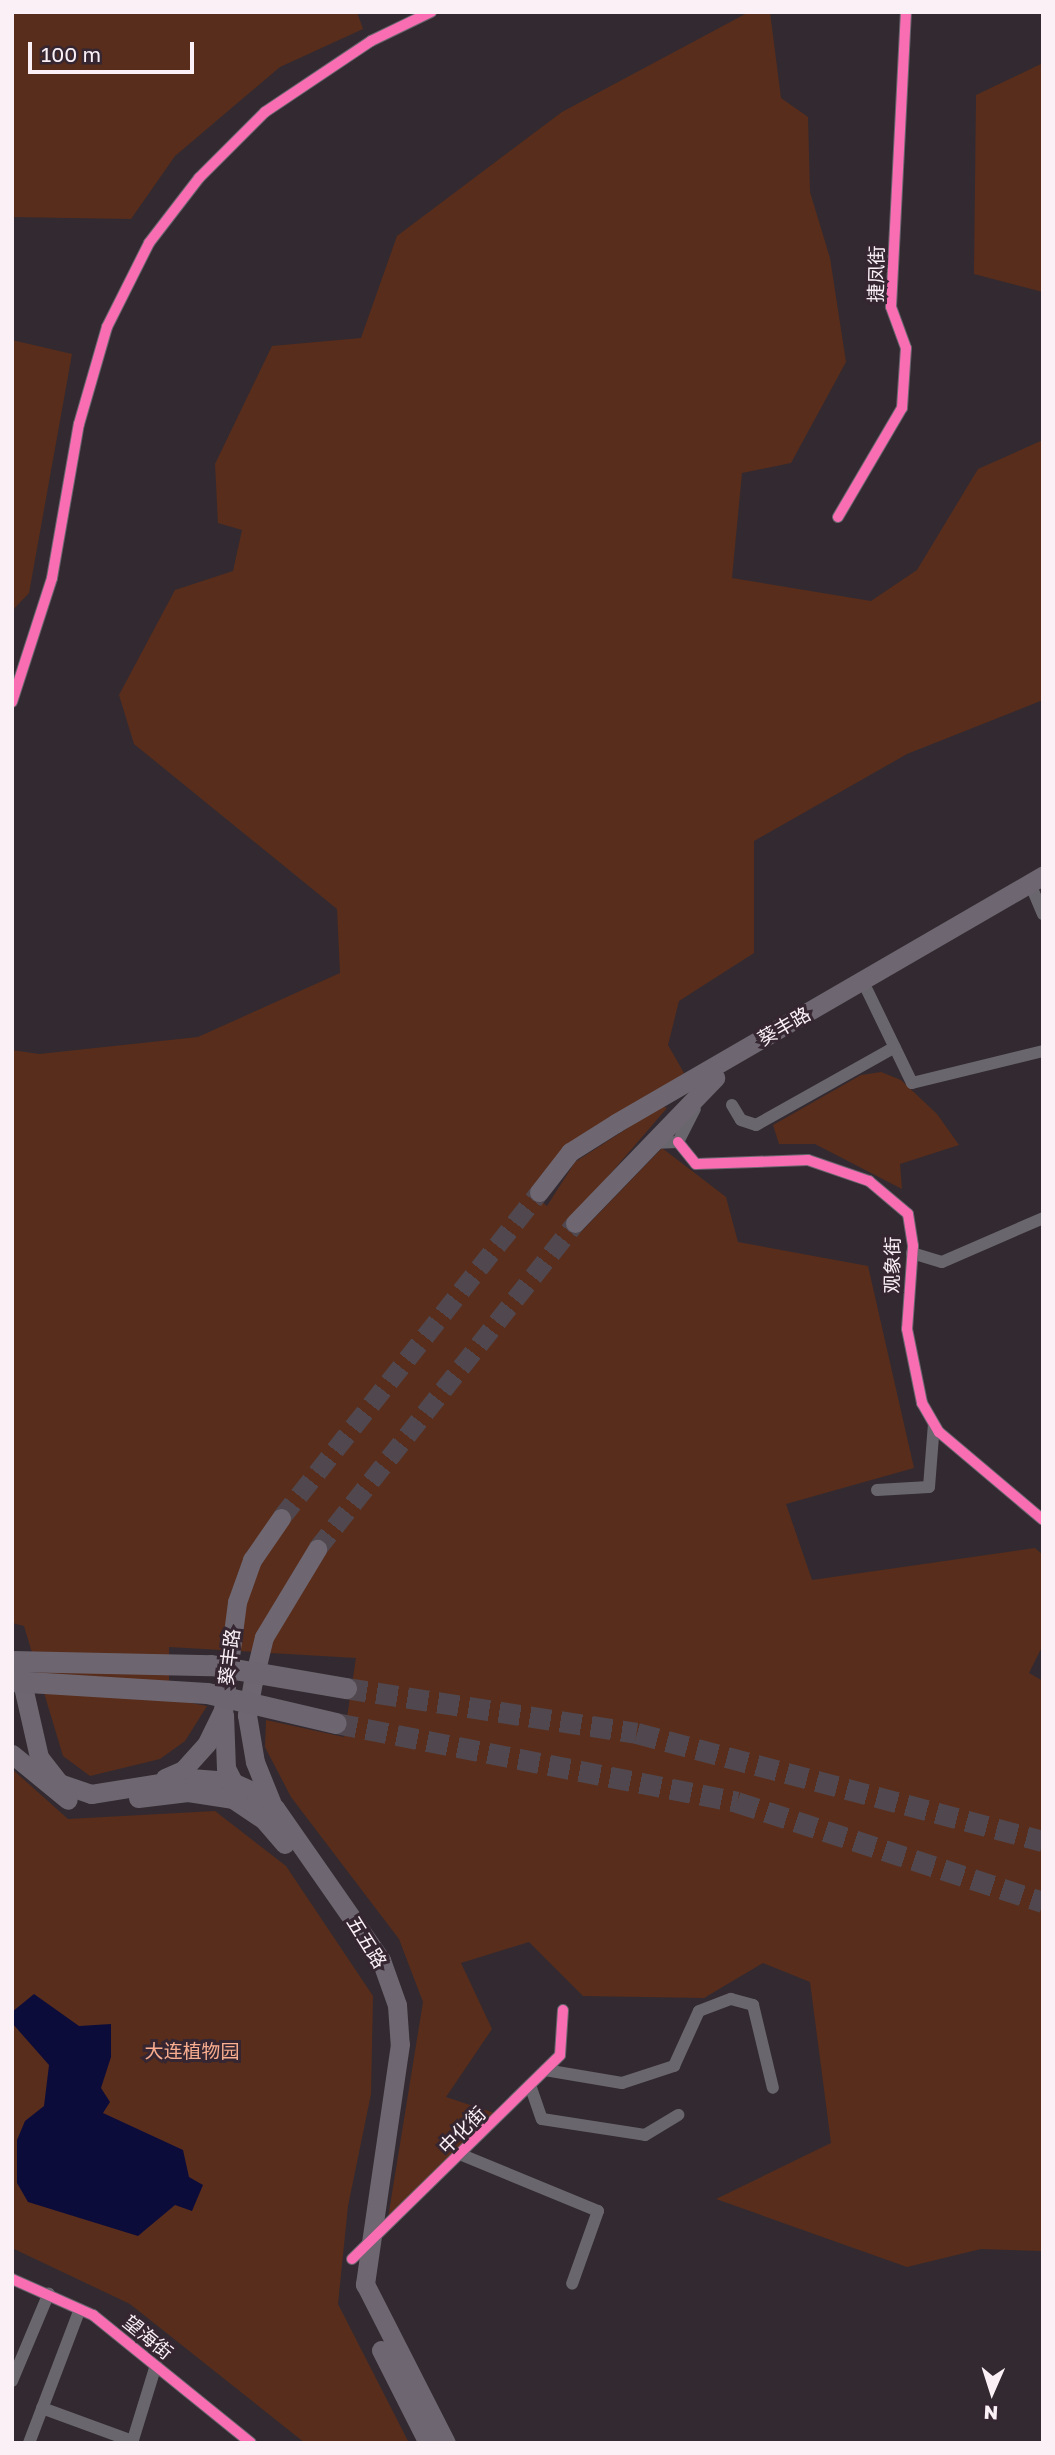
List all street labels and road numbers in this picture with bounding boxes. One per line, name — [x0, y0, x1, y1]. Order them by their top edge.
street label: 捷凤街 — [864, 245, 888, 303]
street label: 葵丰路 — [754, 1002, 814, 1050]
street label: 观象街 — [880, 1236, 904, 1294]
street label: 葵丰路 — [214, 1627, 244, 1687]
street label: 五五路 — [342, 1912, 392, 1972]
street label: 中化街 — [434, 2102, 490, 2158]
street label: 望海街 — [119, 2310, 177, 2364]

